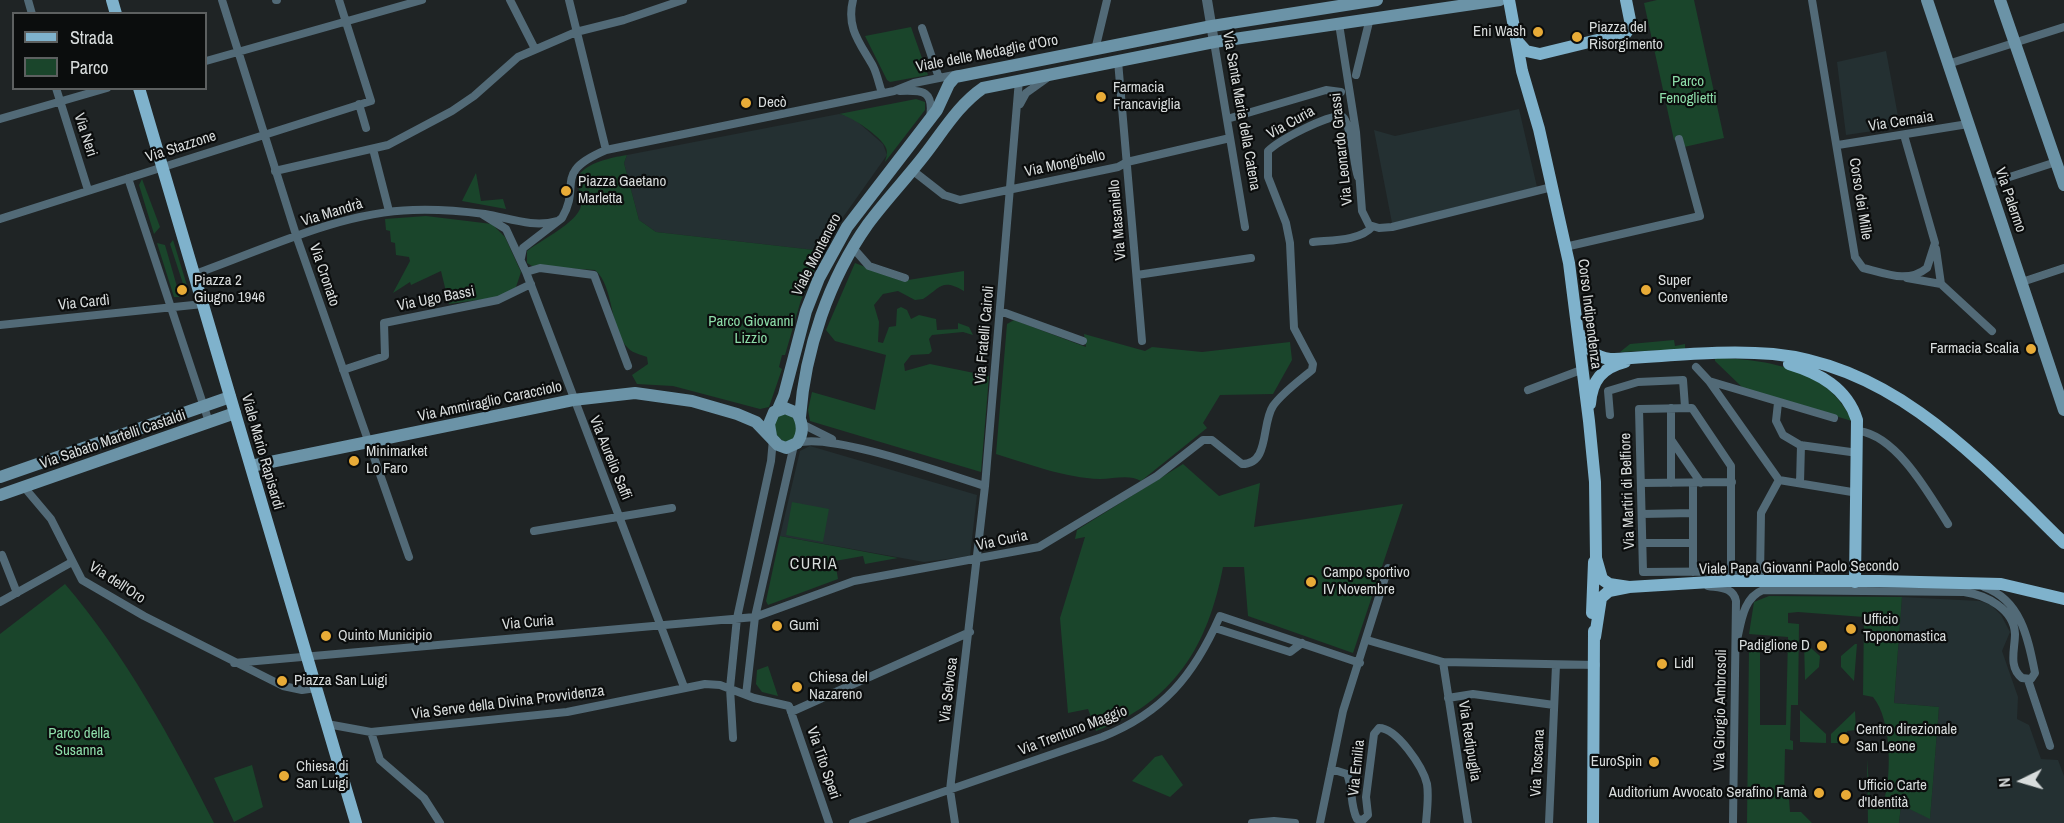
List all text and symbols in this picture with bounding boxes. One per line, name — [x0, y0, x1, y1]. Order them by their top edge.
legend — [12, 12, 207, 90]
place label: Piazza del Risorgimento — [1589, 19, 1663, 54]
place label: Eni Wash — [1473, 23, 1526, 41]
text: Strada — [70, 25, 114, 50]
marker: Eni Wash — [1531, 25, 1545, 39]
street label: Via Santa Maria della Catena — [1218, 30, 1264, 192]
marker: Piazza del Risorgimento — [1570, 30, 1584, 44]
street label: Viale delle Medaglie d'Oro — [914, 31, 1060, 77]
text: Parco — [70, 55, 109, 80]
park label: Parco Fenoglietti — [1659, 73, 1717, 108]
place label: Farmacia Francaviglia — [1113, 79, 1181, 114]
marker: Farmacia Francaviglia — [1094, 90, 1108, 104]
street label: Via Leonardo Grassi — [1327, 92, 1357, 206]
place label: Decò — [758, 94, 787, 112]
marker: Decò — [739, 96, 753, 110]
street label: Via Curia — [1264, 103, 1318, 143]
street label: Via Cernaia — [1867, 108, 1935, 136]
street label: Via Neri — [70, 111, 100, 159]
street label: Via Stazzone — [144, 127, 218, 167]
street label: Via Mongibello — [1023, 147, 1107, 181]
street label: Corso dei Mille — [1845, 157, 1875, 241]
street label: Via Palermo — [1991, 165, 2029, 235]
place label: Piazza Gaetano Marletta — [578, 173, 666, 208]
street label: Via Masaniello — [1105, 179, 1131, 261]
marker: Piazza Gaetano Marletta — [559, 184, 573, 198]
street label: Via Mandrà — [299, 195, 365, 231]
street label: Viale Montenero — [789, 211, 845, 299]
street label: Via Cronato — [305, 241, 343, 309]
street label: Corso Indipendenza — [1573, 258, 1605, 370]
place label: Piazza 2 Giugno 1946 — [194, 272, 265, 307]
place label: Super Conveniente — [1658, 272, 1728, 307]
marker: Piazza 2 Giugno 1946 — [175, 283, 189, 297]
street label: Via Ugo Bassi — [396, 283, 476, 315]
marker: Super Conveniente — [1639, 283, 1653, 297]
street label: Via Fratelli Cairoli — [972, 285, 998, 385]
street label: Via Cardì — [57, 291, 111, 315]
park label: Parco Giovanni Lizzio — [708, 313, 794, 348]
place label: Farmacia Scalia — [1930, 340, 2019, 358]
marker: Farmacia Scalia — [2024, 342, 2038, 356]
street label: Via Ammiraglio Caracciolo — [416, 378, 564, 426]
street label: Viale Mario Rapisardi — [237, 392, 287, 512]
street label: Via Sabato Martelli Castaldi — [38, 407, 188, 473]
street label: Via Aurelio Saffi — [585, 413, 635, 503]
street label: Via Martiri di Belfiore — [1617, 432, 1639, 550]
place label: Minimarket Lo Faro — [366, 443, 428, 478]
marker: Minimarket Lo Faro — [347, 454, 361, 468]
street label: Via Curia — [975, 527, 1029, 555]
district label: CURIA — [790, 555, 838, 575]
street label: Viale Papa Giovanni Paolo Secondo — [1699, 557, 1899, 579]
street label: Via dell'Oro — [85, 558, 149, 608]
place label: Campo sportivo IV Novembre — [1323, 564, 1410, 599]
marker: Campo sportivo IV Novembre — [1304, 575, 1318, 589]
place label: Ufficio Toponomastica — [1863, 611, 1946, 646]
street label: Via Curia — [501, 612, 555, 634]
place label: Gumì — [789, 617, 819, 635]
marker: Gumì — [770, 619, 784, 633]
marker: Ufficio Toponomastica — [1844, 622, 1858, 636]
place label: Quinto Municipio — [338, 627, 432, 645]
marker: Quinto Municipio — [319, 629, 333, 643]
place label: Padiglione D — [1739, 637, 1810, 655]
marker: Padiglione D — [1815, 639, 1829, 653]
street label: Via Giorgio Ambrosoli — [1711, 649, 1731, 771]
place label: Lidl — [1674, 655, 1694, 673]
street label: Via Selvosa — [936, 656, 962, 724]
marker: Lidl — [1655, 657, 1669, 671]
place label: Chiesa del Nazareno — [809, 669, 868, 704]
place label: Piazza San Luigi — [294, 672, 388, 690]
marker: Piazza San Luigi — [275, 674, 289, 688]
marker: Chiesa del Nazareno — [790, 680, 804, 694]
street label: Via Serve della Divina Provvidenza — [411, 682, 605, 724]
street label: Via Redipuglia — [1454, 700, 1484, 782]
street label: Via Trentuno Maggio — [1016, 702, 1130, 760]
place label: Centro direzionale San Leone — [1856, 721, 1957, 756]
street label: Via Tito Speri — [802, 724, 844, 802]
park label: Parco della Susanna — [48, 725, 110, 760]
street label: Via Toscana — [1527, 729, 1549, 797]
marker: Centro direzionale San Leone — [1837, 732, 1851, 746]
street label: Via Emilia — [1345, 739, 1369, 797]
north arrow — [1992, 751, 2052, 811]
place label: EuroSpin — [1591, 753, 1642, 771]
marker: EuroSpin — [1647, 755, 1661, 769]
place label: Chiesa di San Luigi — [296, 758, 349, 793]
marker: Chiesa di San Luigi — [277, 769, 291, 783]
place label: Ufficio Carte d'Identità — [1858, 777, 1927, 812]
text: N — [1993, 777, 2015, 788]
place label: Auditorium Avvocato Serafino Famà — [1609, 784, 1807, 802]
marker: Auditorium Avvocato Serafino Famà — [1812, 786, 1826, 800]
marker: Ufficio Carte d'Identità — [1839, 788, 1853, 802]

